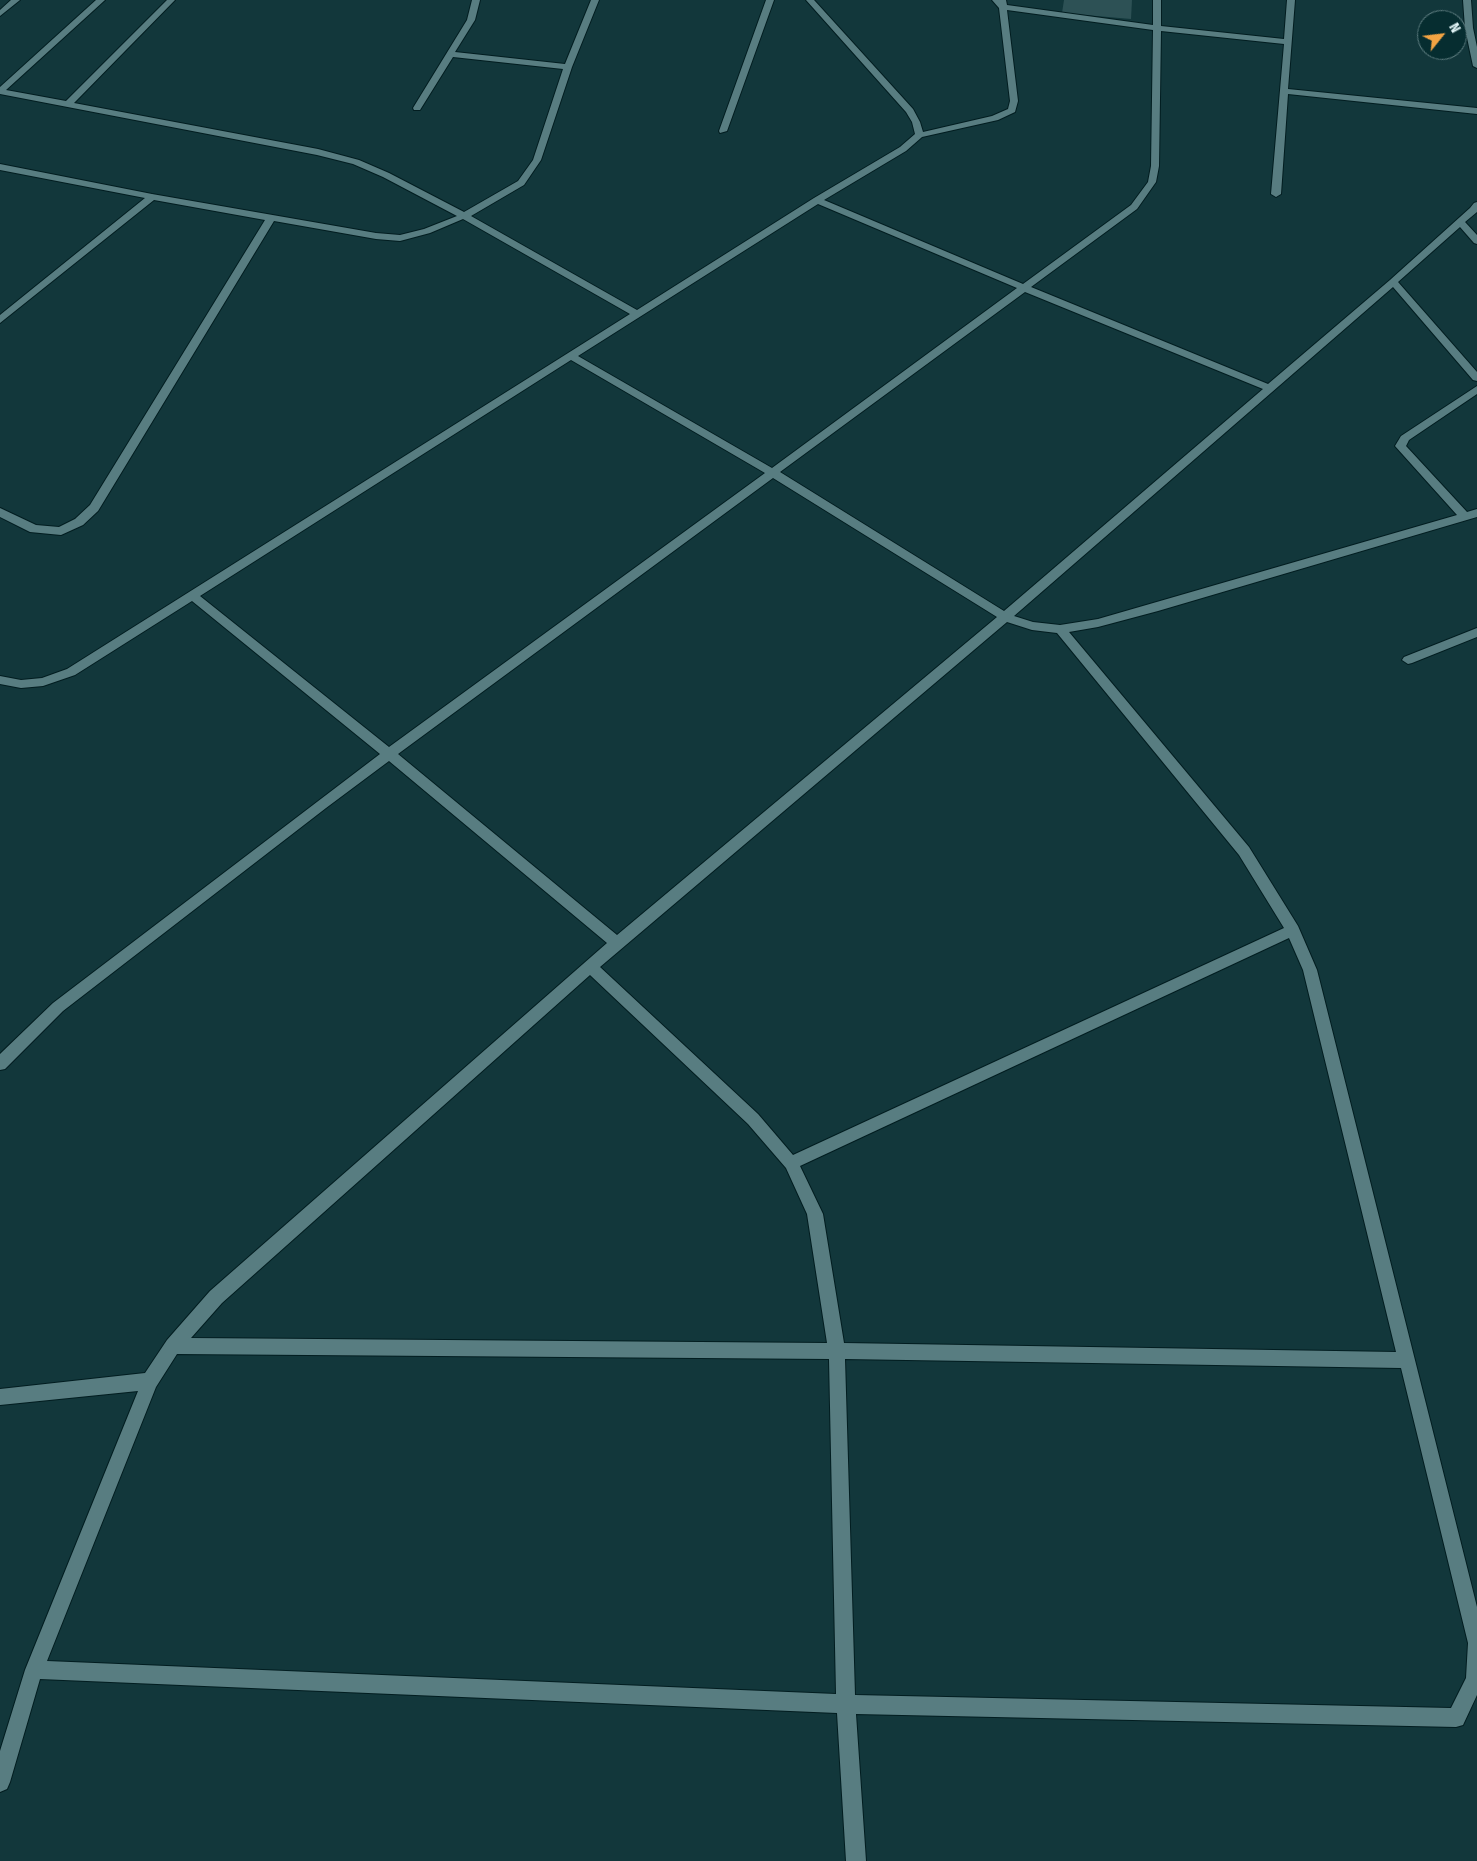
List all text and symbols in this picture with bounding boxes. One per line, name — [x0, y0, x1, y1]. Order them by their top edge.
north arrow — [1417, 10, 1467, 60]
text: N — [1445, 20, 1464, 36]

